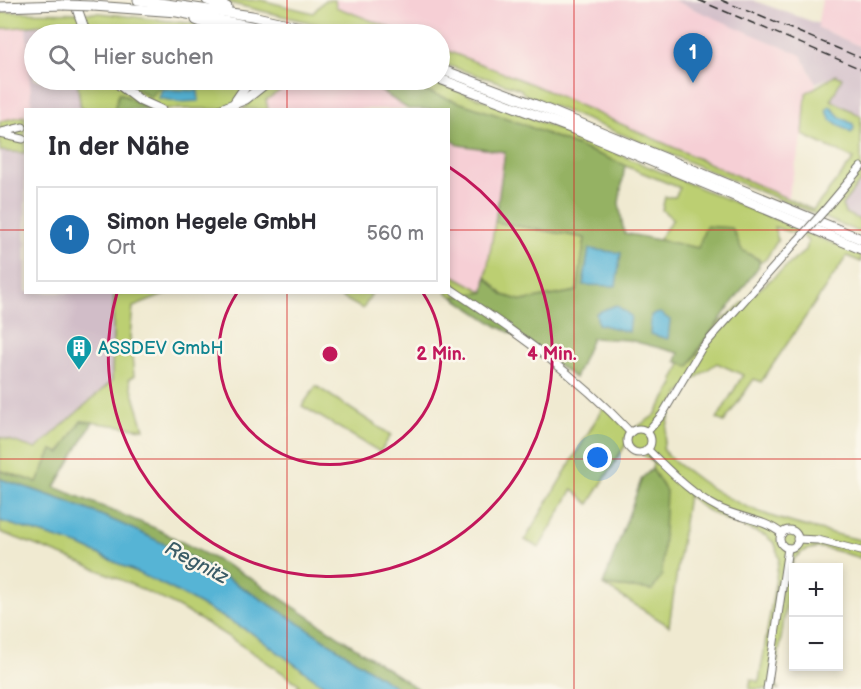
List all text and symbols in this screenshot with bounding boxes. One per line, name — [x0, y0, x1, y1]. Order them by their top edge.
search box — [24, 24, 450, 90]
pin: 1 — [674, 34, 712, 83]
icon: search — [45, 41, 78, 74]
text: Hier suchen — [93, 44, 214, 71]
text: In der Nähe — [48, 132, 190, 163]
text: Simon Hegele GmbH — [107, 209, 317, 236]
text: 1 — [65, 222, 74, 246]
text: 560 m — [367, 222, 424, 246]
text: Ort — [107, 236, 136, 260]
building icon: ASSDEV GmbH — [64, 333, 94, 371]
place label: ASSDEV GmbH — [98, 338, 224, 359]
centre of rings — [320, 344, 340, 364]
text: 2 Min. — [416, 344, 466, 365]
text: 4 Min. — [527, 344, 577, 365]
your location — [583, 443, 612, 472]
water label: Regnitz — [161, 536, 233, 590]
map controls — [789, 563, 843, 671]
button: + — [789, 563, 843, 617]
button: − — [789, 617, 843, 671]

